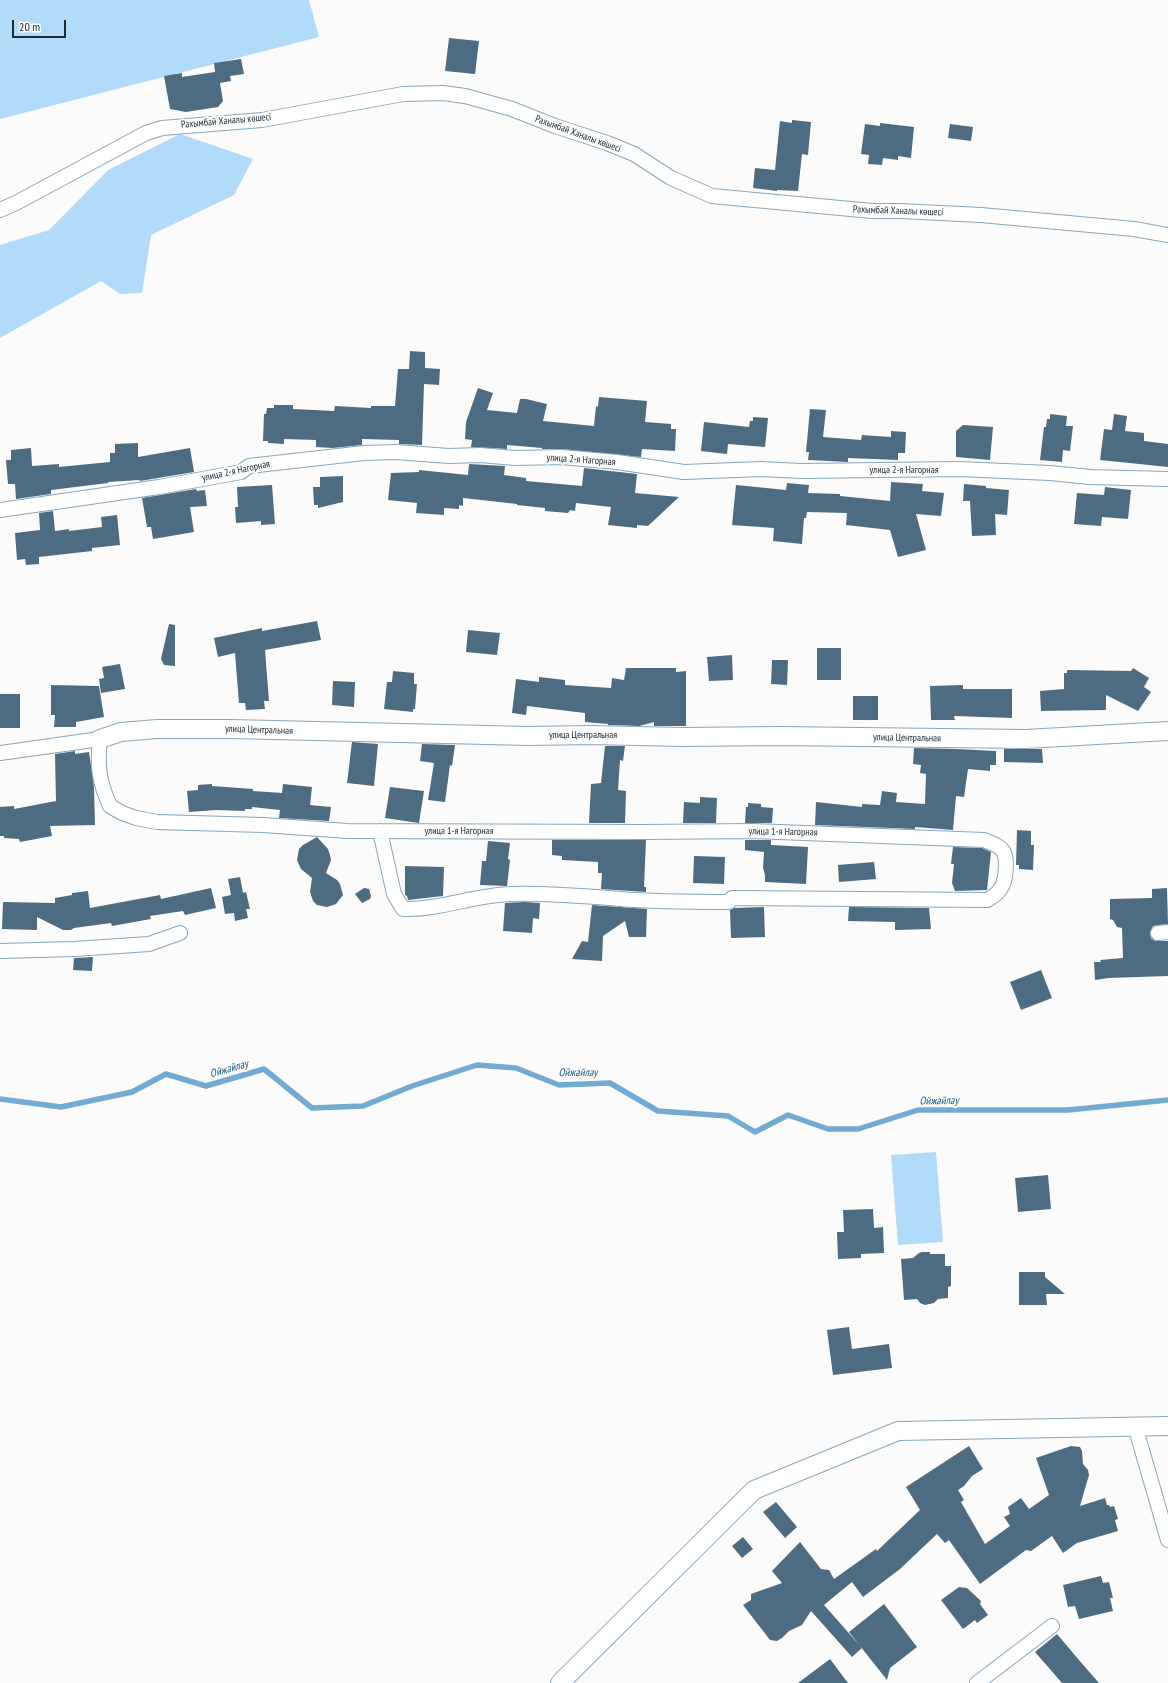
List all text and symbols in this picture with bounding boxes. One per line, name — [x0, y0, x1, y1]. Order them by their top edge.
scale bar — [14, 12, 68, 38]
text: 20 m — [19, 19, 40, 34]
street label: Рахымбай Ханалы көшесі — [180, 111, 272, 131]
street label: Рахымбай Ханалы көшесі — [533, 113, 623, 155]
street label: Рахымбай Ханалы көшесі — [853, 203, 943, 219]
street label: улица 2-я Нагорная — [546, 452, 616, 468]
street label: улица 2-я Нагорная — [201, 458, 271, 484]
street label: улица 2-я Нагорная — [869, 464, 939, 476]
street label: улица Центральная — [225, 723, 293, 737]
street label: улица Центральная — [549, 729, 617, 741]
street label: улица Центральная — [873, 731, 941, 745]
street label: улица 1-я Нагорная — [424, 825, 494, 837]
street label: улица 1-я Нагорная — [748, 825, 818, 839]
water label: Ойжайлау — [208, 1057, 250, 1081]
water label: Ойжайлау — [558, 1066, 598, 1080]
water label: Ойжайлау — [919, 1094, 959, 1108]

